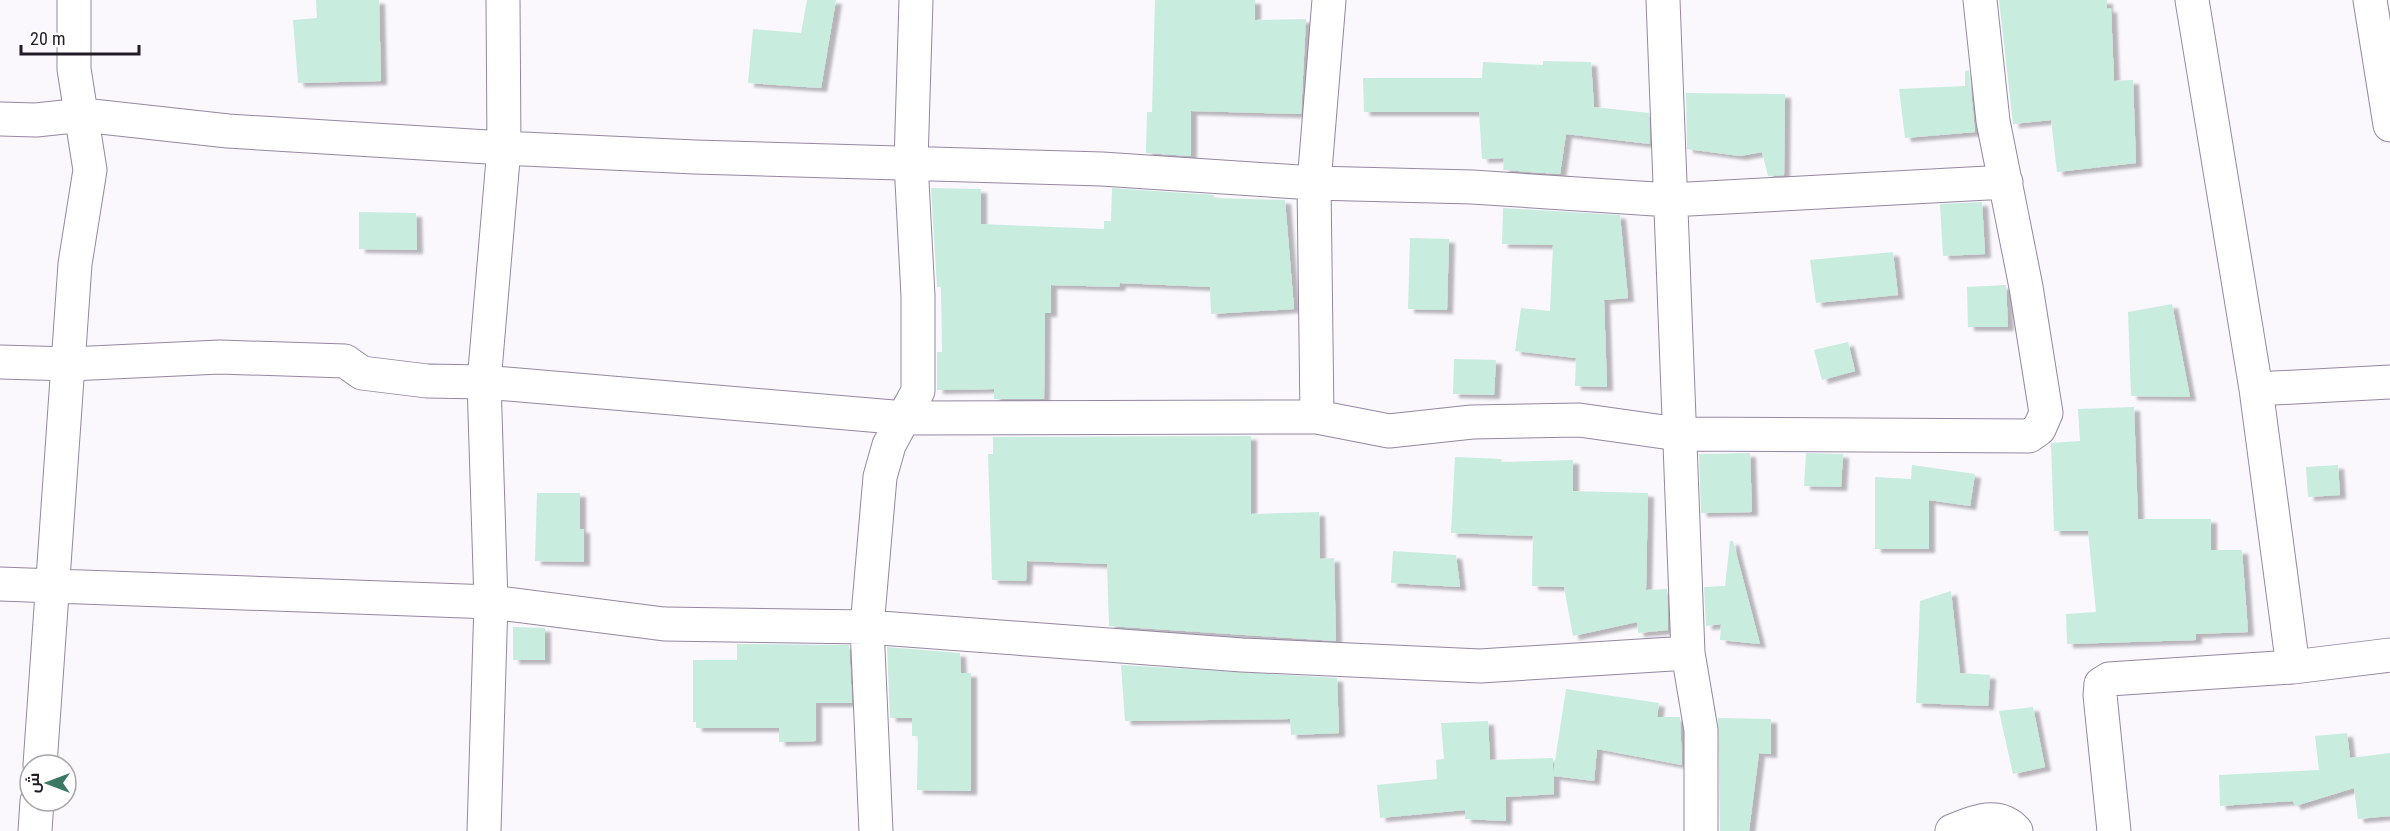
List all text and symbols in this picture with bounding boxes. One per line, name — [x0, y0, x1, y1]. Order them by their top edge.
scale bar — [21, 18, 140, 56]
text: 20 m — [30, 28, 65, 49]
north arrow — [18, 753, 78, 813]
text: ش — [24, 773, 43, 793]

